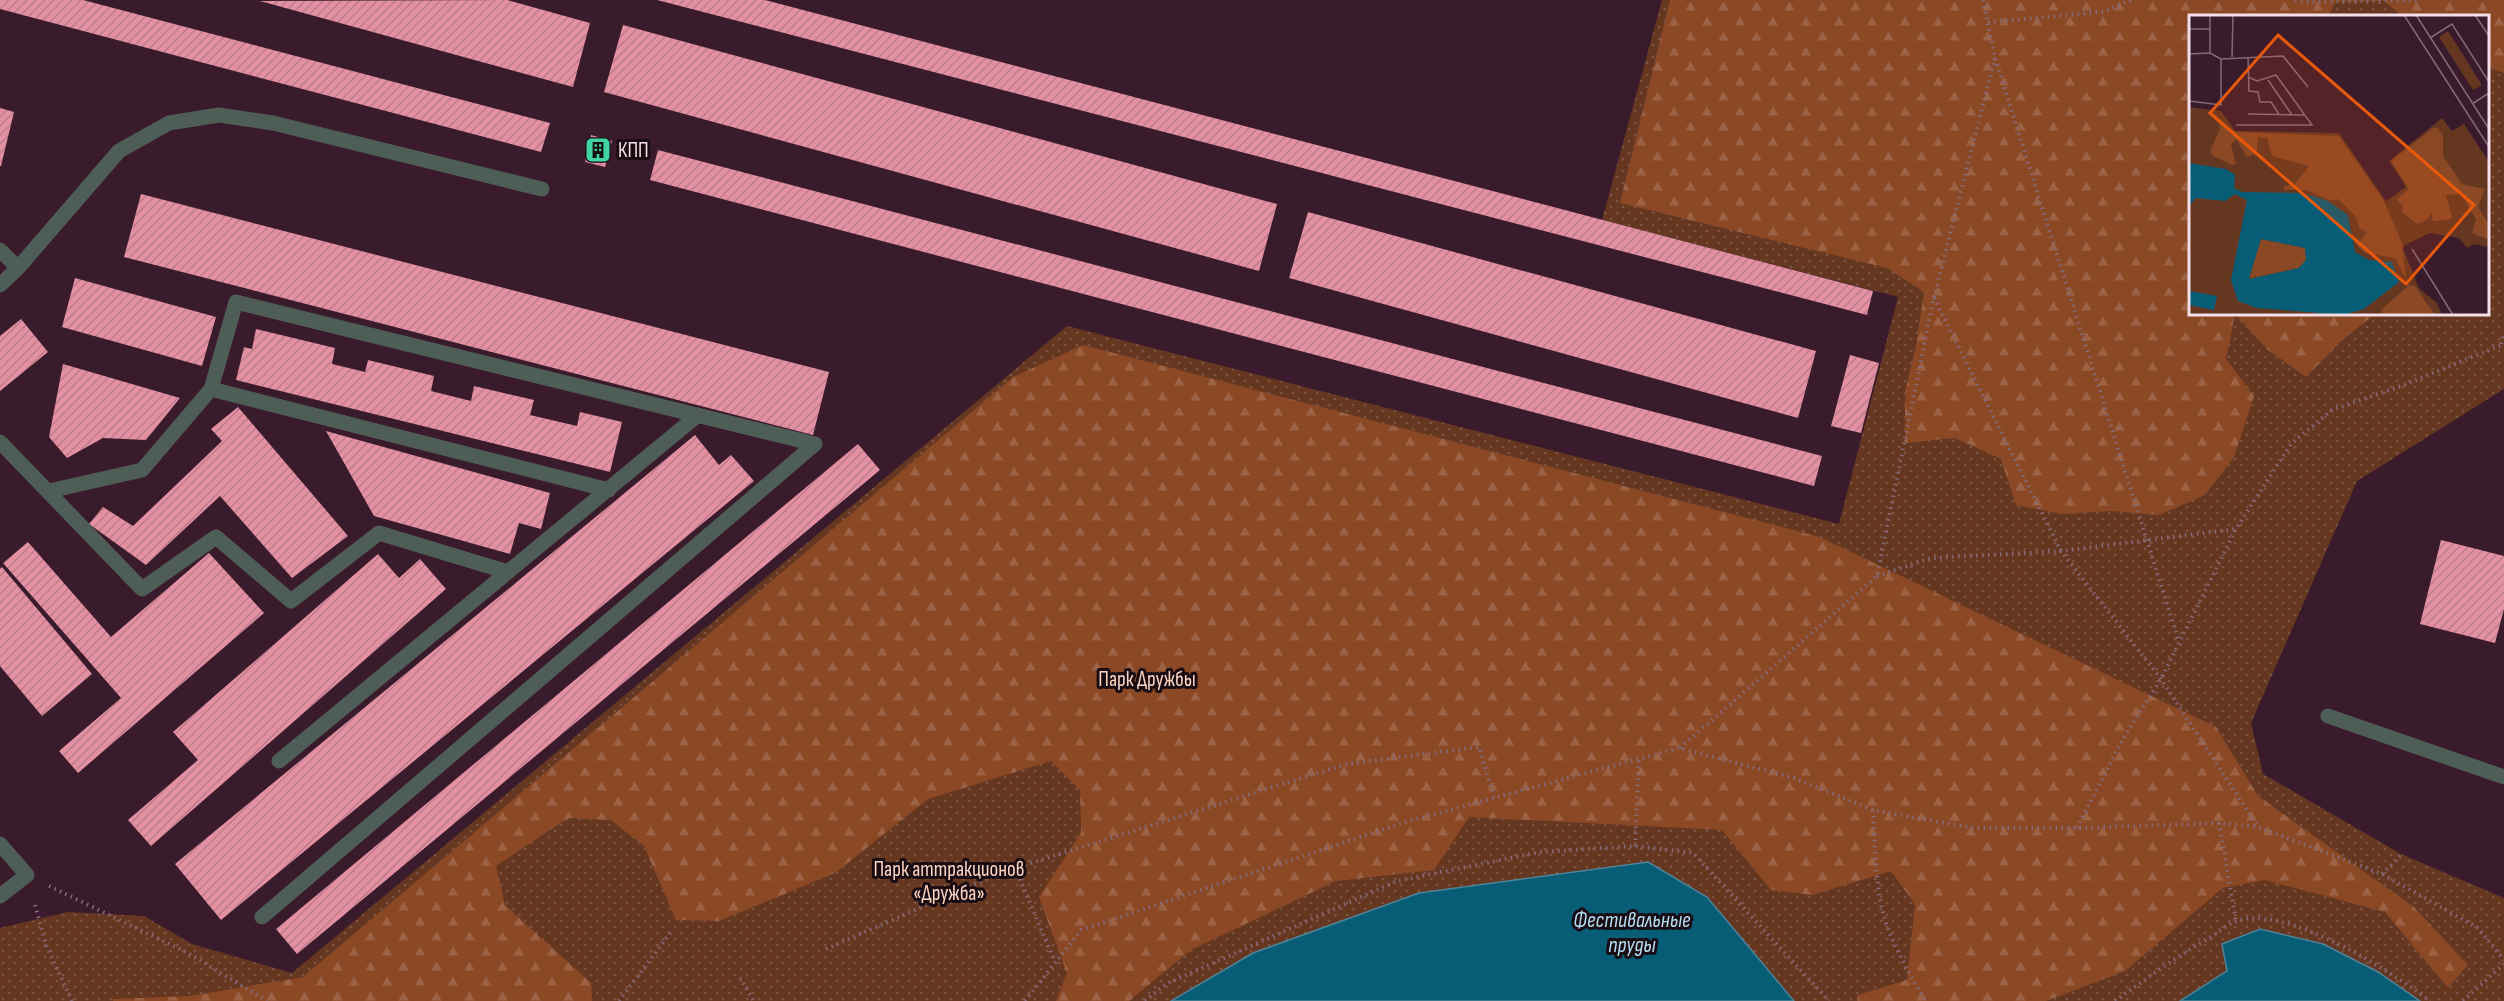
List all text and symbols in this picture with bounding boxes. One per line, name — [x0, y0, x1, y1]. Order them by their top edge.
inset map — [2189, 15, 2489, 315]
building icon: КПП — [583, 135, 613, 165]
place label: КПП — [618, 138, 649, 163]
park label: Парк Дружбы — [1098, 667, 1196, 692]
park label: Парк аттракционов «Дружба» — [873, 857, 1025, 906]
water label: Фестивальные пруды — [1573, 907, 1691, 959]

